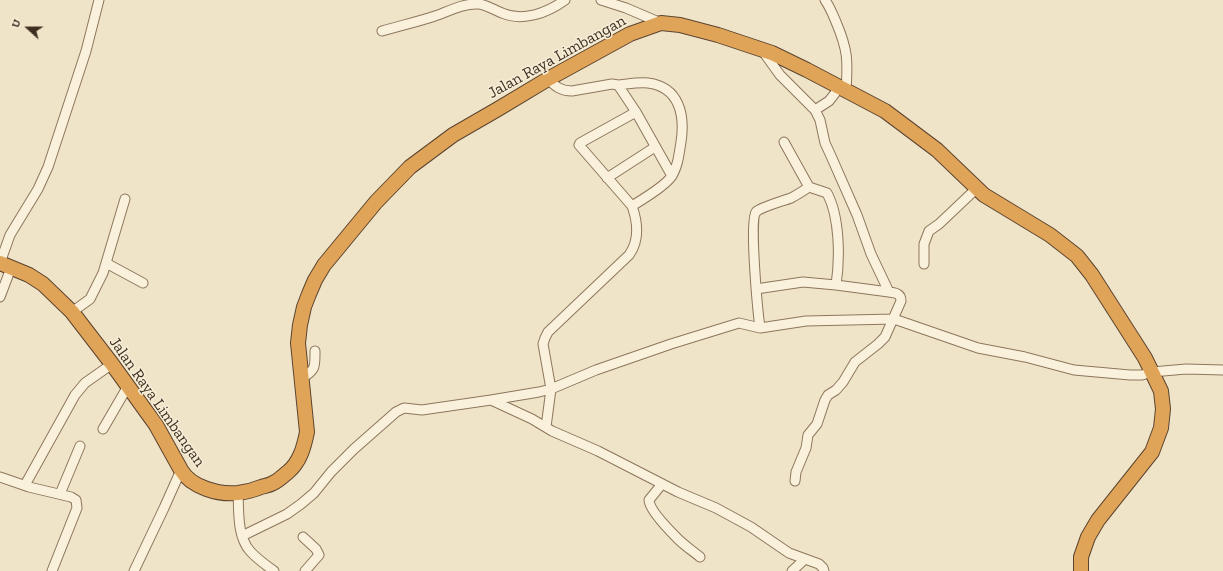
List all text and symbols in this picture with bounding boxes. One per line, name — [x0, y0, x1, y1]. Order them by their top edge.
north arrow — [8, 8, 48, 48]
street label: Jalan Raya Limbangan — [485, 11, 629, 103]
text: U — [9, 18, 24, 30]
street label: Jalan Raya Limbangan — [105, 333, 209, 471]

